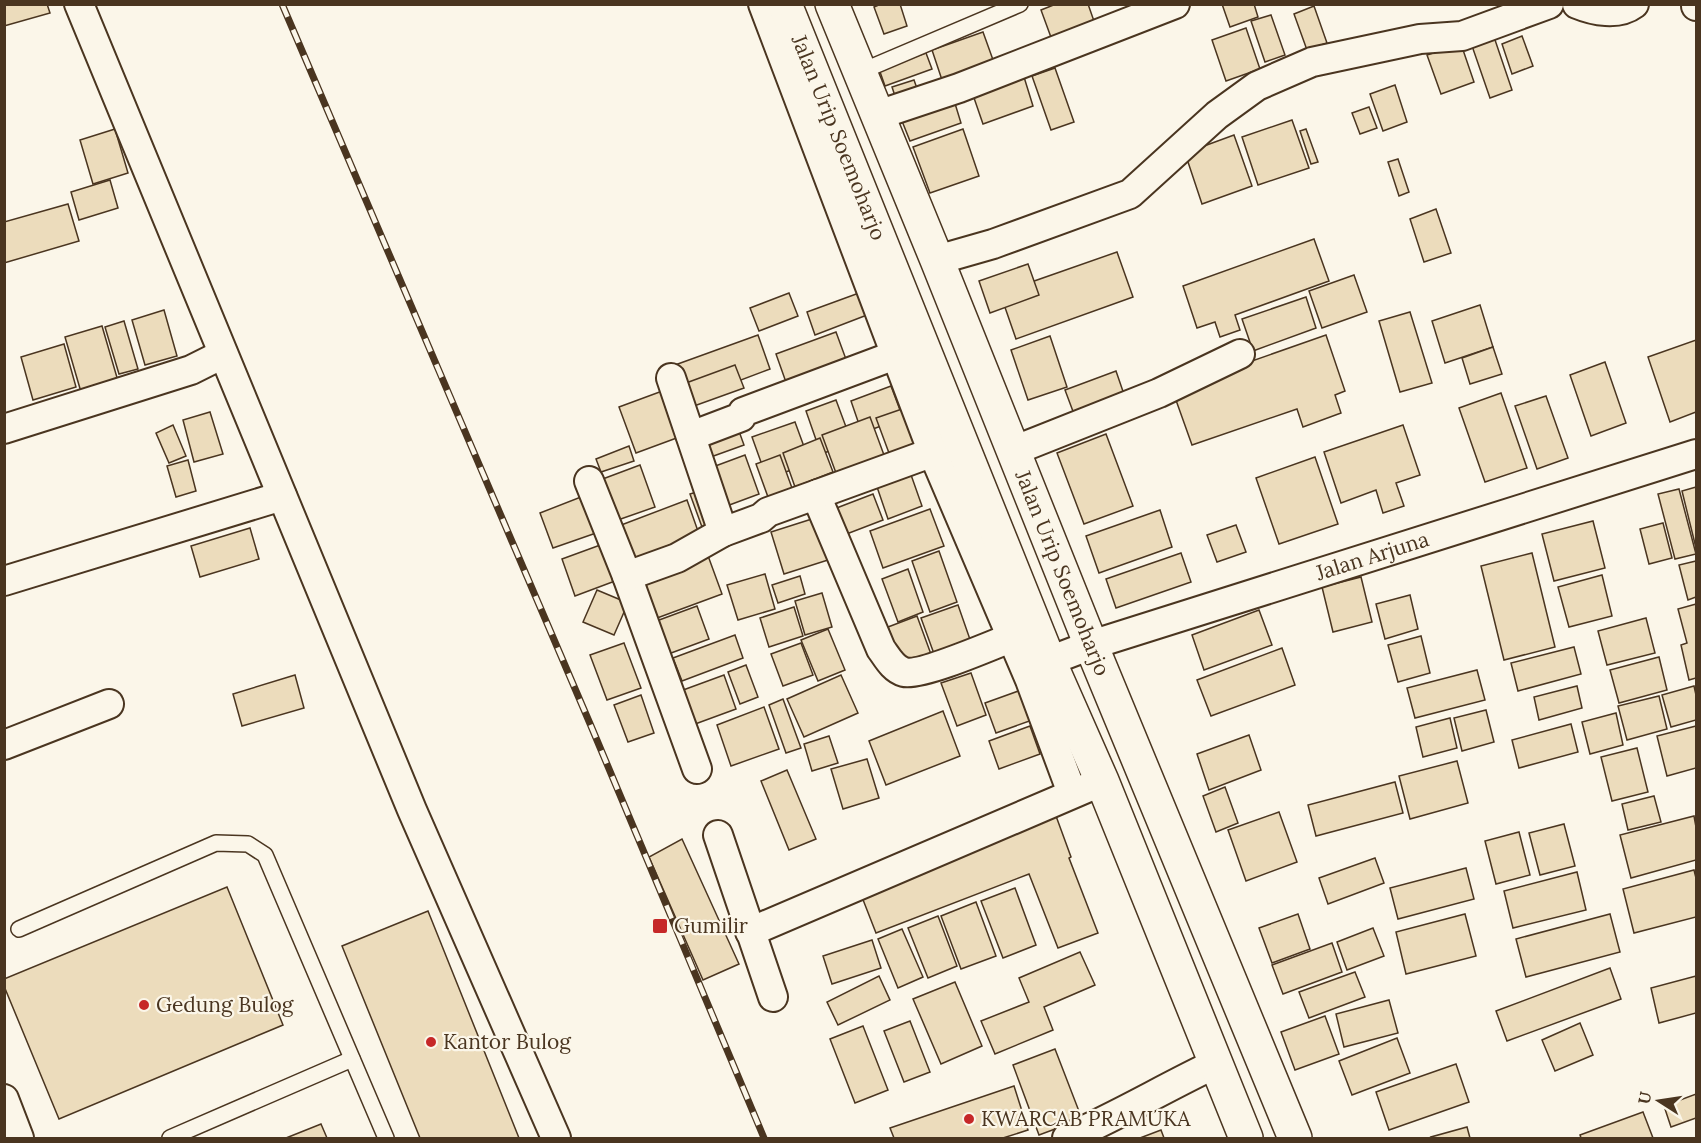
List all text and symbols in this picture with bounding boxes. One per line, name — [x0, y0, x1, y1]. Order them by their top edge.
street label: Jalan Urip Soemoharjo — [785, 30, 893, 244]
street label: Jalan Urip Soemoharjo — [1009, 465, 1116, 680]
street label: Jalan Arjuna — [1311, 525, 1432, 586]
place label: Gumilir — [674, 912, 748, 939]
marker: Gumilir — [651, 917, 669, 935]
place label: Gedung Bulog — [156, 991, 294, 1018]
marker: Gedung Bulog — [137, 998, 151, 1012]
place label: Kantor Bulog — [443, 1028, 571, 1055]
marker: Kantor Bulog — [424, 1035, 438, 1049]
north arrow — [1629, 1071, 1689, 1131]
text: U — [1633, 1090, 1655, 1106]
place label: KWARCAB PRAMUKA — [981, 1105, 1191, 1132]
marker: KWARCAB PRAMUKA — [962, 1112, 976, 1126]

